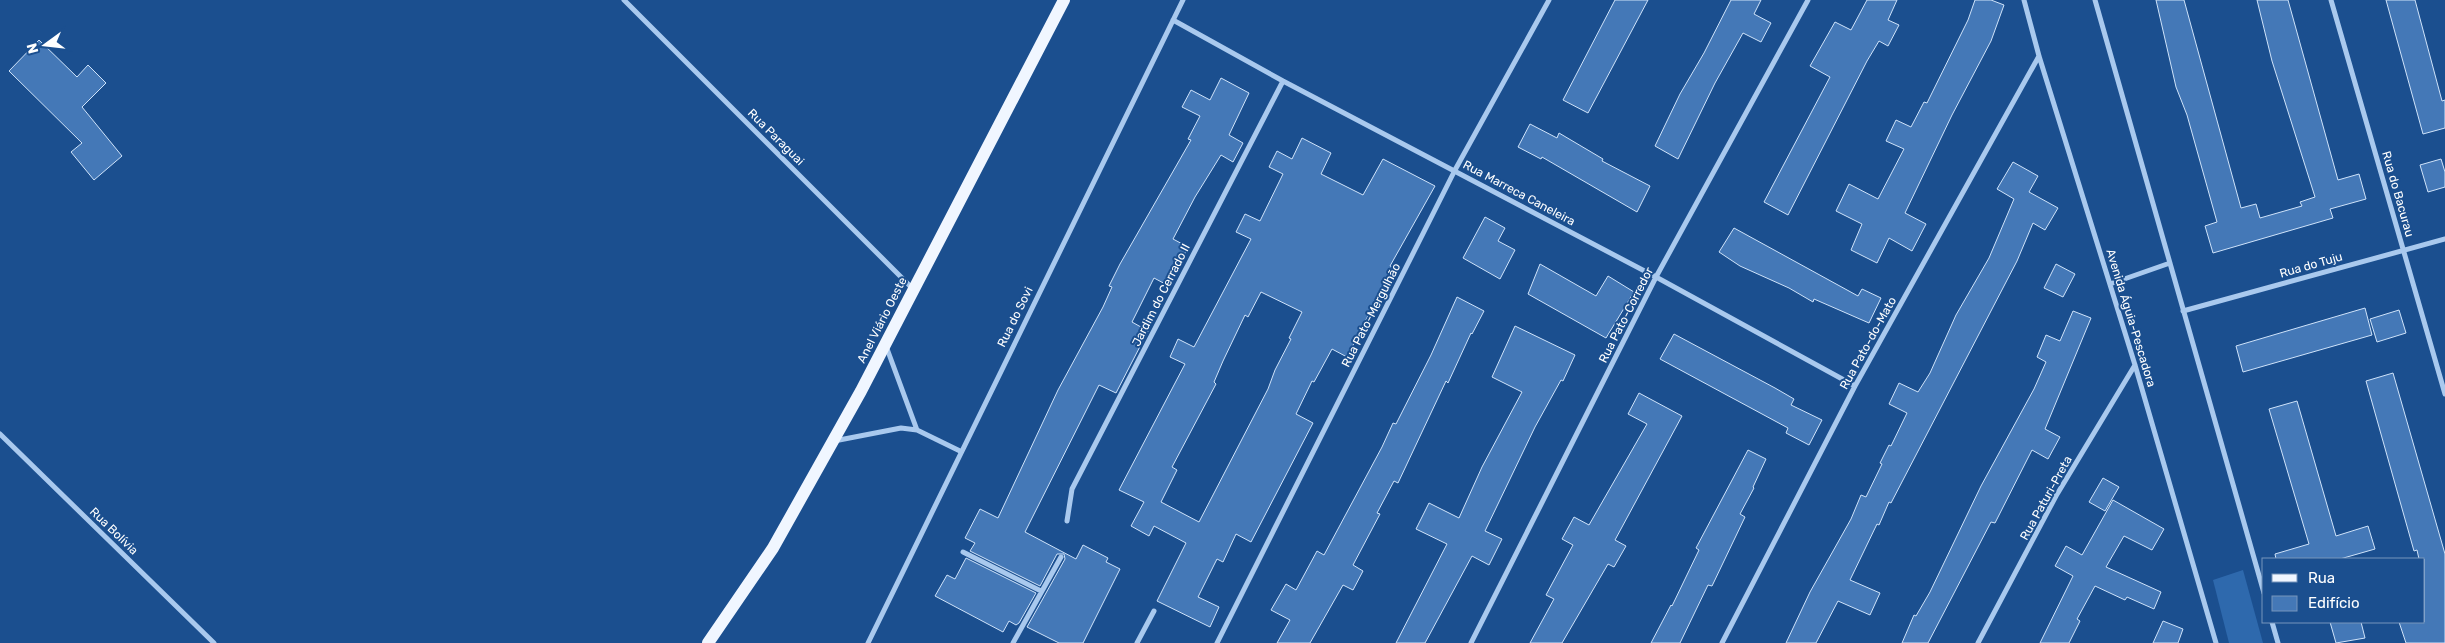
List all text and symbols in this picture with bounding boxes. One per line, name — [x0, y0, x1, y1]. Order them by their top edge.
north arrow — [20, 20, 70, 70]
text: N — [23, 41, 42, 55]
street label: Rua Paraguai — [745, 106, 807, 168]
street label: Rua do Bacurau — [2379, 150, 2417, 238]
street label: Rua Marreca Caneleira — [1461, 157, 1577, 229]
street label: Jardim do Cerrado II — [1129, 241, 1193, 349]
street label: Avenida Águia-Pescadora — [2103, 247, 2159, 389]
street label: Rua do Tuju — [2278, 249, 2344, 281]
street label: Rua Pato-Mergulhão — [1339, 261, 1403, 369]
street label: Rua Pato-Corredor — [1596, 264, 1656, 365]
street label: Anel Viário Oeste — [854, 274, 910, 365]
street label: Rua do Sovi — [994, 285, 1036, 349]
street label: Rua Pato-do-Mato — [1837, 294, 1899, 392]
street label: Rua Paturi-Preta — [2017, 453, 2075, 543]
street label: Rua Bolívia — [87, 505, 141, 557]
legend — [2262, 558, 2425, 623]
text: Rua — [2308, 569, 2335, 587]
text: Edifício — [2308, 594, 2360, 612]

